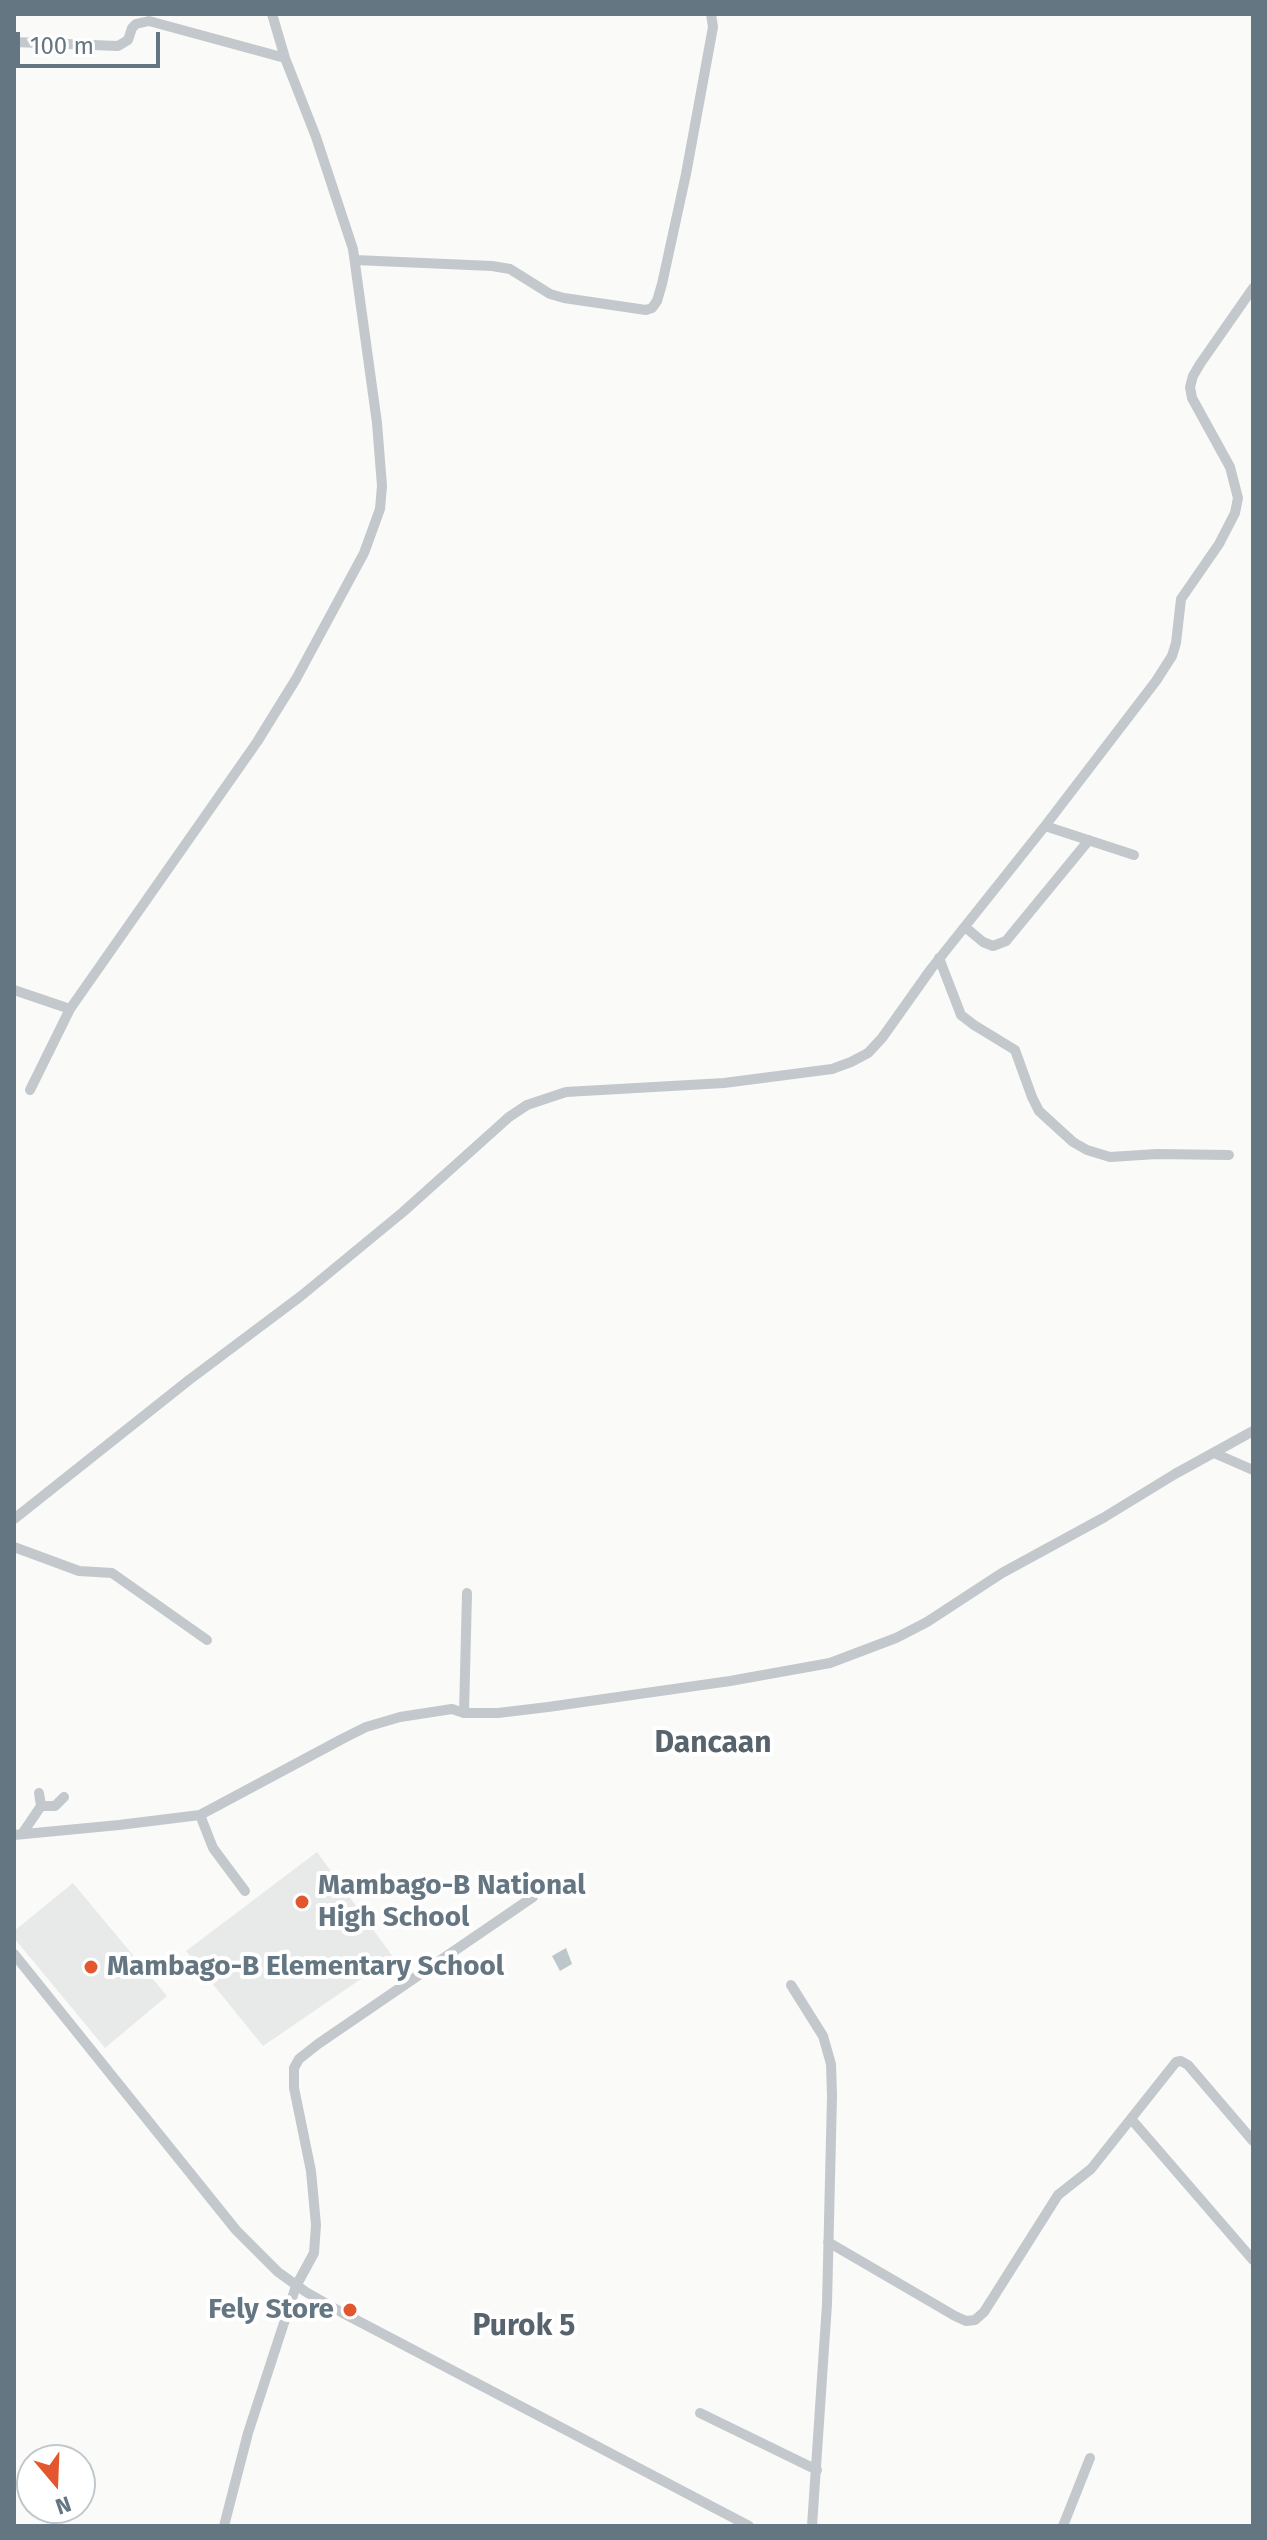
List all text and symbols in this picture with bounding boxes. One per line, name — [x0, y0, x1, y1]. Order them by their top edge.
scale bar — [20, 16, 164, 66]
text: 100 m — [30, 32, 94, 60]
district label: Dancaan — [654, 1726, 772, 1762]
place label: Mambago-B National High School — [318, 1869, 585, 1935]
marker: Mambago-B National High School — [293, 1893, 311, 1911]
place label: Mambago-B Elementary School — [107, 1950, 504, 1984]
marker: Mambago-B Elementary School — [82, 1958, 100, 1976]
place label: Fely Store — [208, 2293, 334, 2327]
marker: Fely Store — [341, 2301, 359, 2319]
district label: Purok 5 — [473, 2309, 575, 2345]
north arrow — [16, 2444, 96, 2524]
text: N — [52, 2490, 75, 2520]

